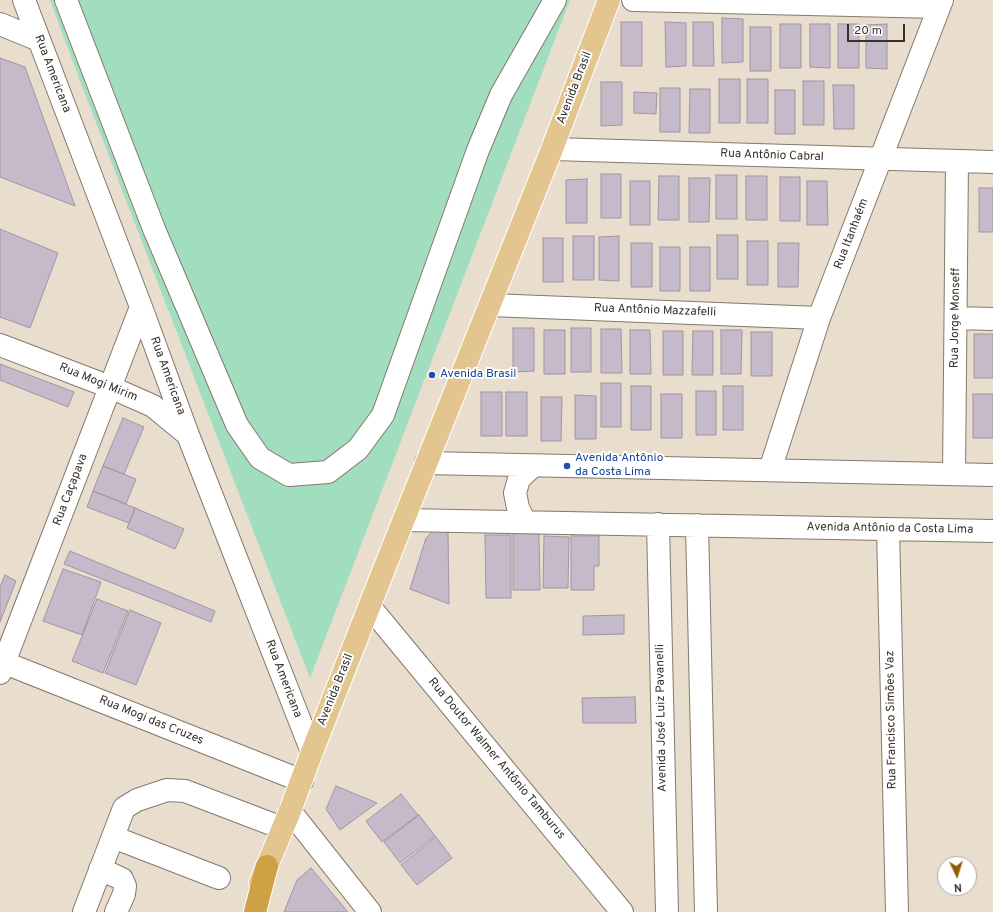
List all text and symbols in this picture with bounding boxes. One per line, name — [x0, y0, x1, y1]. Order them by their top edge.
scale bar — [849, 16, 907, 42]
text: 20 m — [854, 23, 882, 39]
street label: Rua Americana — [31, 33, 73, 115]
street label: Avenida Brasil — [555, 50, 595, 126]
street label: Rua Antônio Cabral — [720, 147, 824, 165]
street label: Rua Itanhaém — [832, 197, 872, 271]
street label: Rua Jorge Monseff — [948, 268, 964, 368]
street label: Rua Antônio Mazzafelli — [594, 302, 716, 320]
street label: Rua Americana — [146, 335, 188, 417]
street label: Rua Mogi Mirim — [57, 361, 139, 405]
place label: Avenida Brasil — [440, 368, 516, 382]
marker: Avenida Brasil — [427, 370, 437, 380]
street label: Rua Caçapava — [51, 452, 91, 528]
place label: Avenida Antônio da Costa Lima — [575, 452, 663, 480]
marker: Avenida Antônio da Costa Lima — [562, 461, 572, 471]
street label: Avenida Antônio da Costa Lima — [806, 520, 974, 538]
street label: Rua Americana — [262, 638, 304, 720]
street label: Avenida José Luiz Pavanelli — [654, 644, 670, 792]
street label: Rua Francisco Simões Vaz — [884, 650, 900, 790]
street label: Avenida Brasil — [315, 652, 357, 728]
street label: Rua Doutor Walmer Antônio Tamburus — [424, 675, 568, 843]
street label: Rua Mogi das Cruzes — [97, 693, 205, 749]
north arrow — [937, 856, 977, 896]
text: N — [953, 880, 962, 894]

